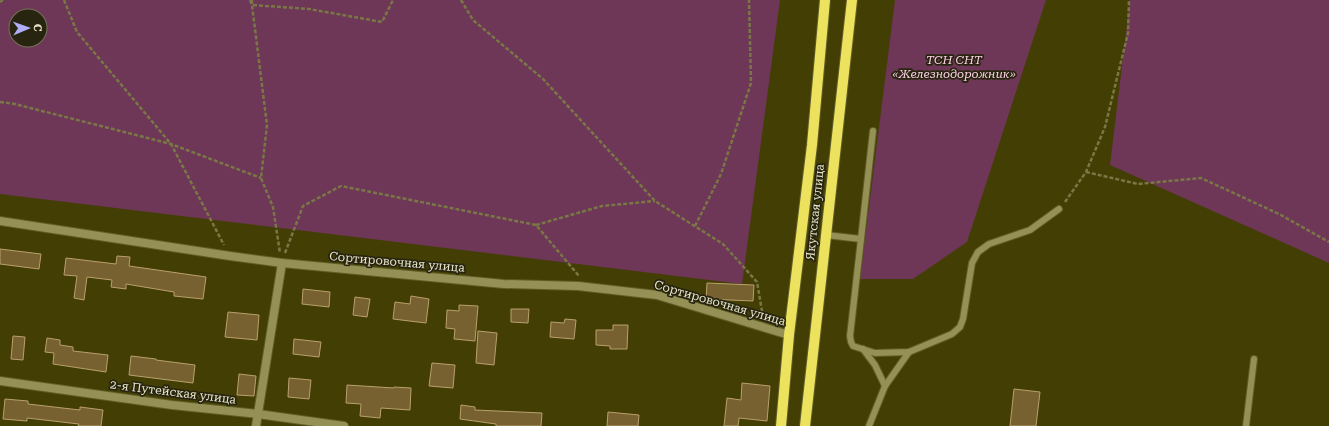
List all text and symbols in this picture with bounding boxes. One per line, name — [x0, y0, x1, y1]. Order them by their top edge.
north arrow — [8, 8, 48, 48]
text: С — [31, 24, 44, 32]
park label: ТСН СНТ «Железнодорожник» — [892, 53, 1016, 81]
street label: Якутская улица — [803, 163, 827, 261]
street label: Сортировочная улица — [329, 249, 466, 275]
street label: Сортировочная улица — [653, 278, 788, 329]
street label: 2-я Путейская улица — [109, 377, 237, 407]

